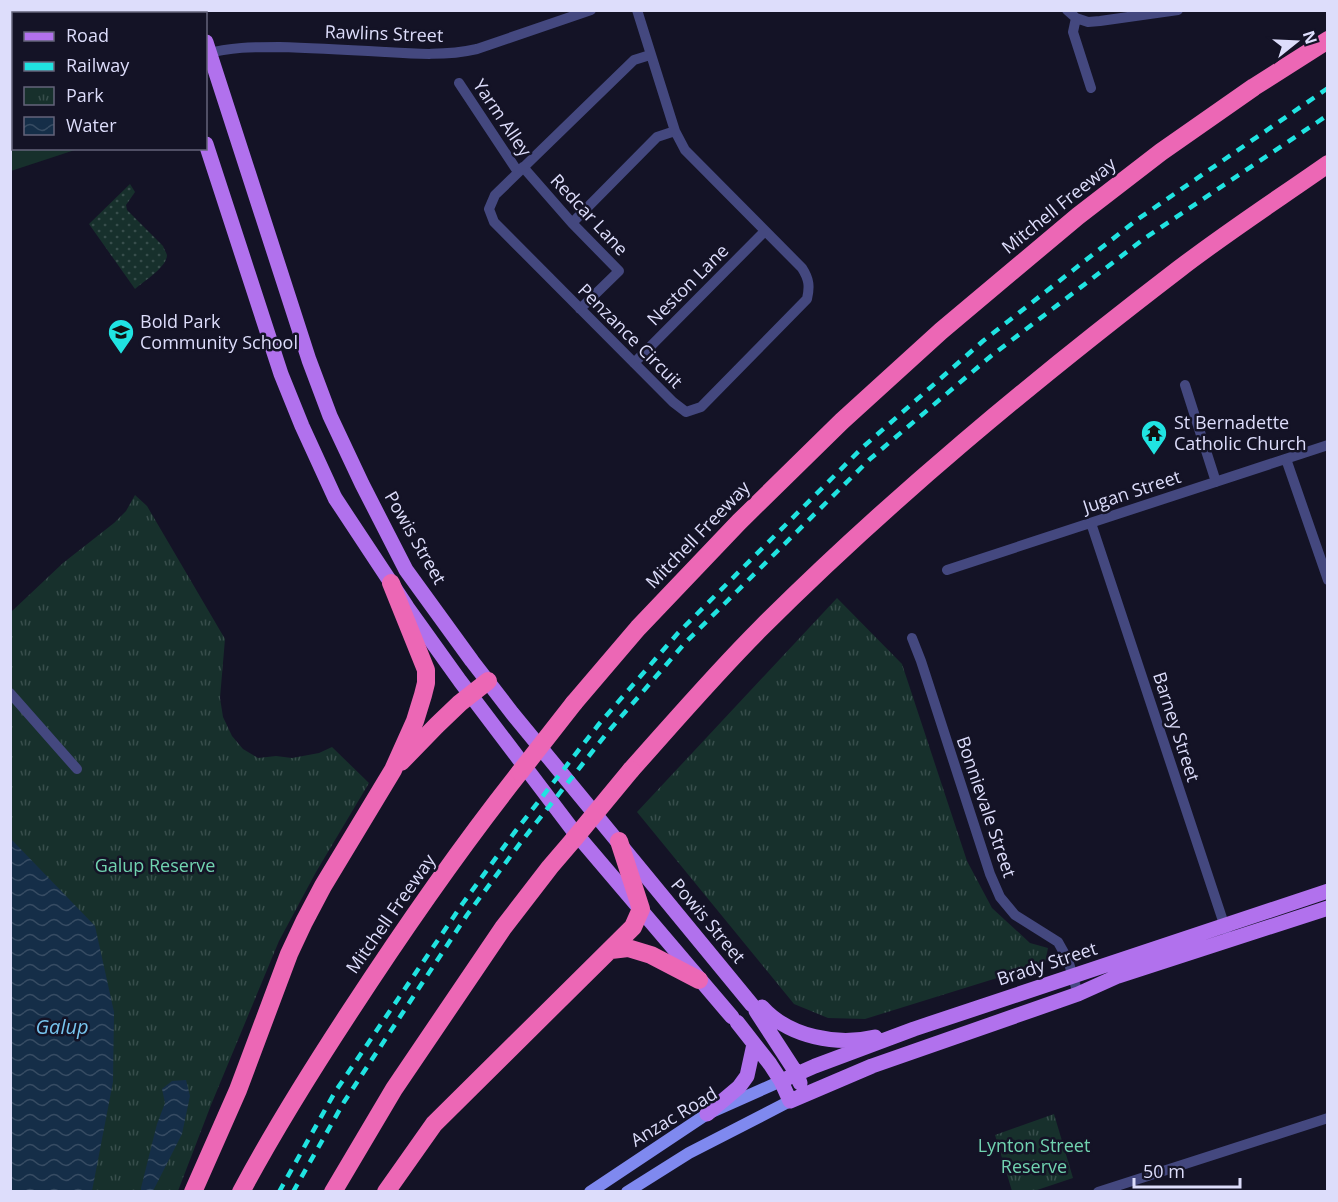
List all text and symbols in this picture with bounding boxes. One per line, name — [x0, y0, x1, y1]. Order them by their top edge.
legend — [12, 12, 207, 150]
north arrow — [1266, 12, 1326, 72]
street label: Rawlins Street — [324, 19, 444, 47]
text: Road — [66, 23, 109, 47]
text: N — [1298, 28, 1323, 47]
text: Railway — [66, 53, 130, 77]
street label: Yarm Alley — [468, 74, 538, 162]
text: Park — [66, 83, 104, 107]
text: Water — [66, 113, 117, 137]
street label: Mitchell Freeway — [996, 151, 1121, 259]
street label: Redcar Lane — [546, 168, 634, 260]
street label: Neston Lane — [641, 238, 733, 330]
street label: Penzance Circuit — [573, 278, 688, 393]
place label: Bold Park Community School — [140, 309, 298, 354]
school or university icon: Bold Park Community School — [106, 317, 136, 355]
place label: St Bernadette Catholic Church — [1174, 410, 1306, 455]
temple icon: St Bernadette Catholic Church — [1139, 418, 1169, 456]
street label: Jugan Street — [1078, 464, 1184, 519]
street label: Mitchell Freeway — [640, 475, 755, 593]
street label: Powis Street — [380, 487, 452, 588]
street label: Barney Street — [1148, 669, 1206, 785]
street label: Bonnievale Street — [952, 733, 1022, 880]
street label: Mitchell Freeway — [340, 848, 441, 978]
park label: Galup Reserve — [95, 853, 215, 877]
street label: Powis Street — [666, 873, 751, 968]
street label: Brady Street — [994, 936, 1100, 991]
water label: Galup — [35, 1013, 89, 1040]
street label: Anzac Road — [626, 1081, 721, 1151]
park label: Lynton Street Reserve — [978, 1133, 1090, 1178]
scale bar — [1134, 1151, 1240, 1189]
text: 50 m — [1143, 1159, 1185, 1183]

